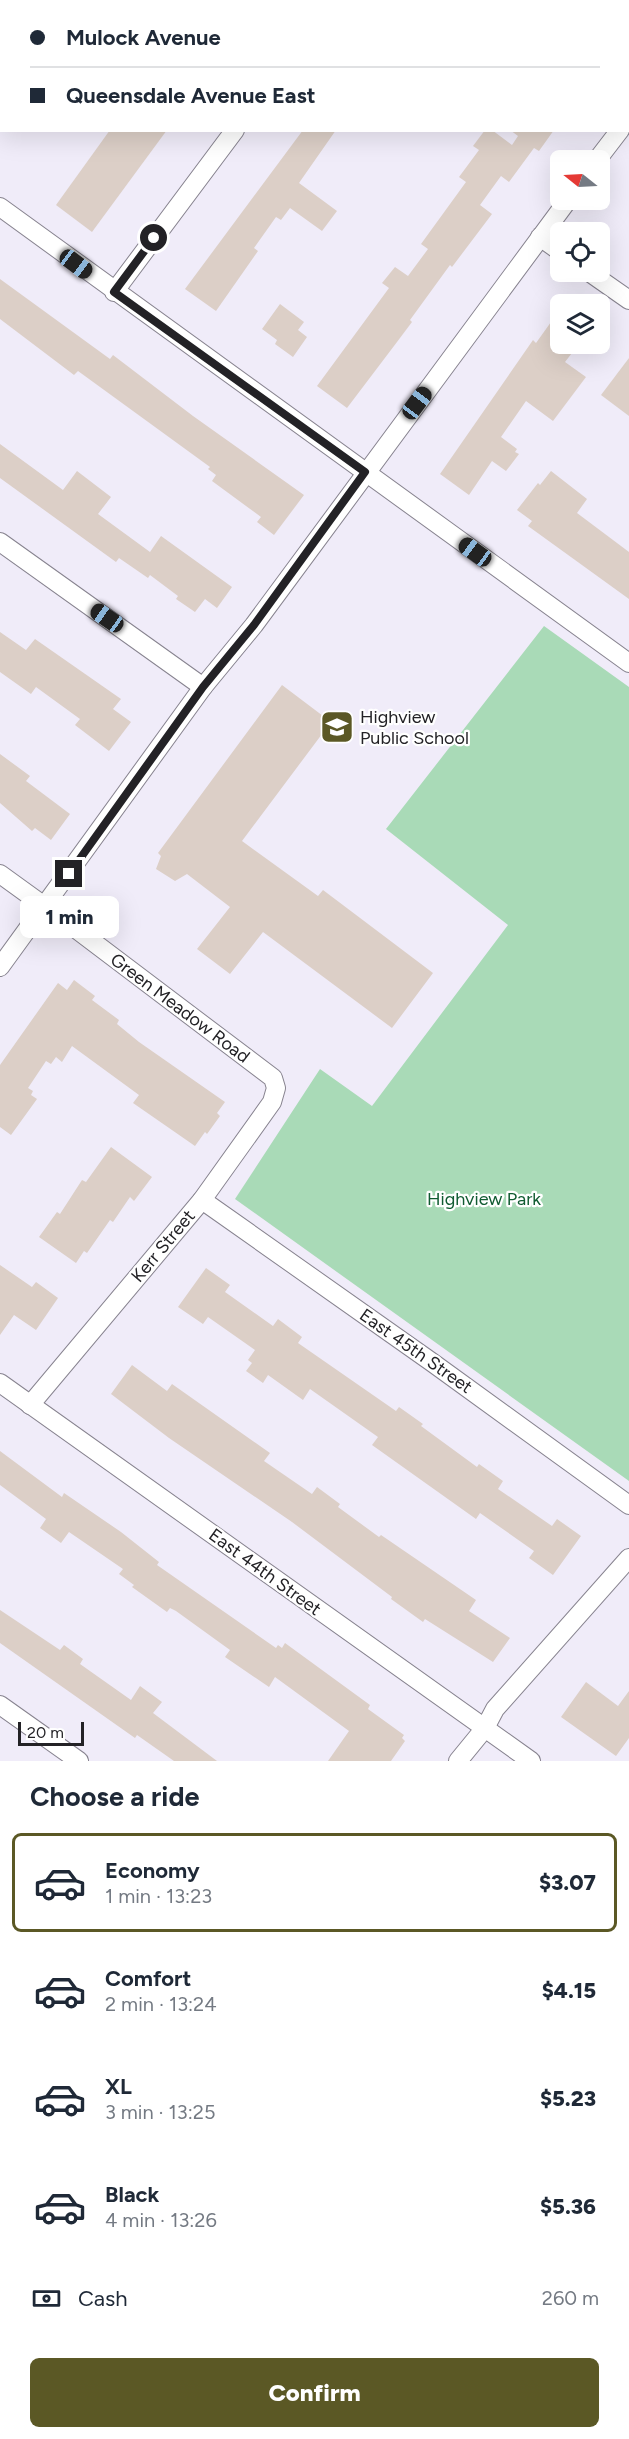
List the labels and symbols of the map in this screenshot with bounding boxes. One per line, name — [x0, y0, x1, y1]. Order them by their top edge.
north arrow — [550, 150, 610, 210]
route start — [140, 224, 167, 251]
car — [56, 246, 96, 282]
car — [399, 383, 435, 423]
car — [455, 534, 495, 570]
car — [87, 600, 127, 636]
place label: Highview Public School — [360, 706, 469, 749]
school or university icon: Highview Public School — [319, 709, 355, 745]
route end — [55, 860, 82, 887]
callout: 1 min — [20, 895, 118, 937]
street label: Green Meadow Road — [106, 948, 254, 1068]
park label: Highview Park — [427, 1188, 541, 1210]
street label: Kerr Street — [126, 1205, 200, 1287]
street label: East 45th Street — [355, 1304, 477, 1398]
street label: East 44th Street — [205, 1524, 326, 1620]
scale bar — [18, 1719, 84, 1746]

